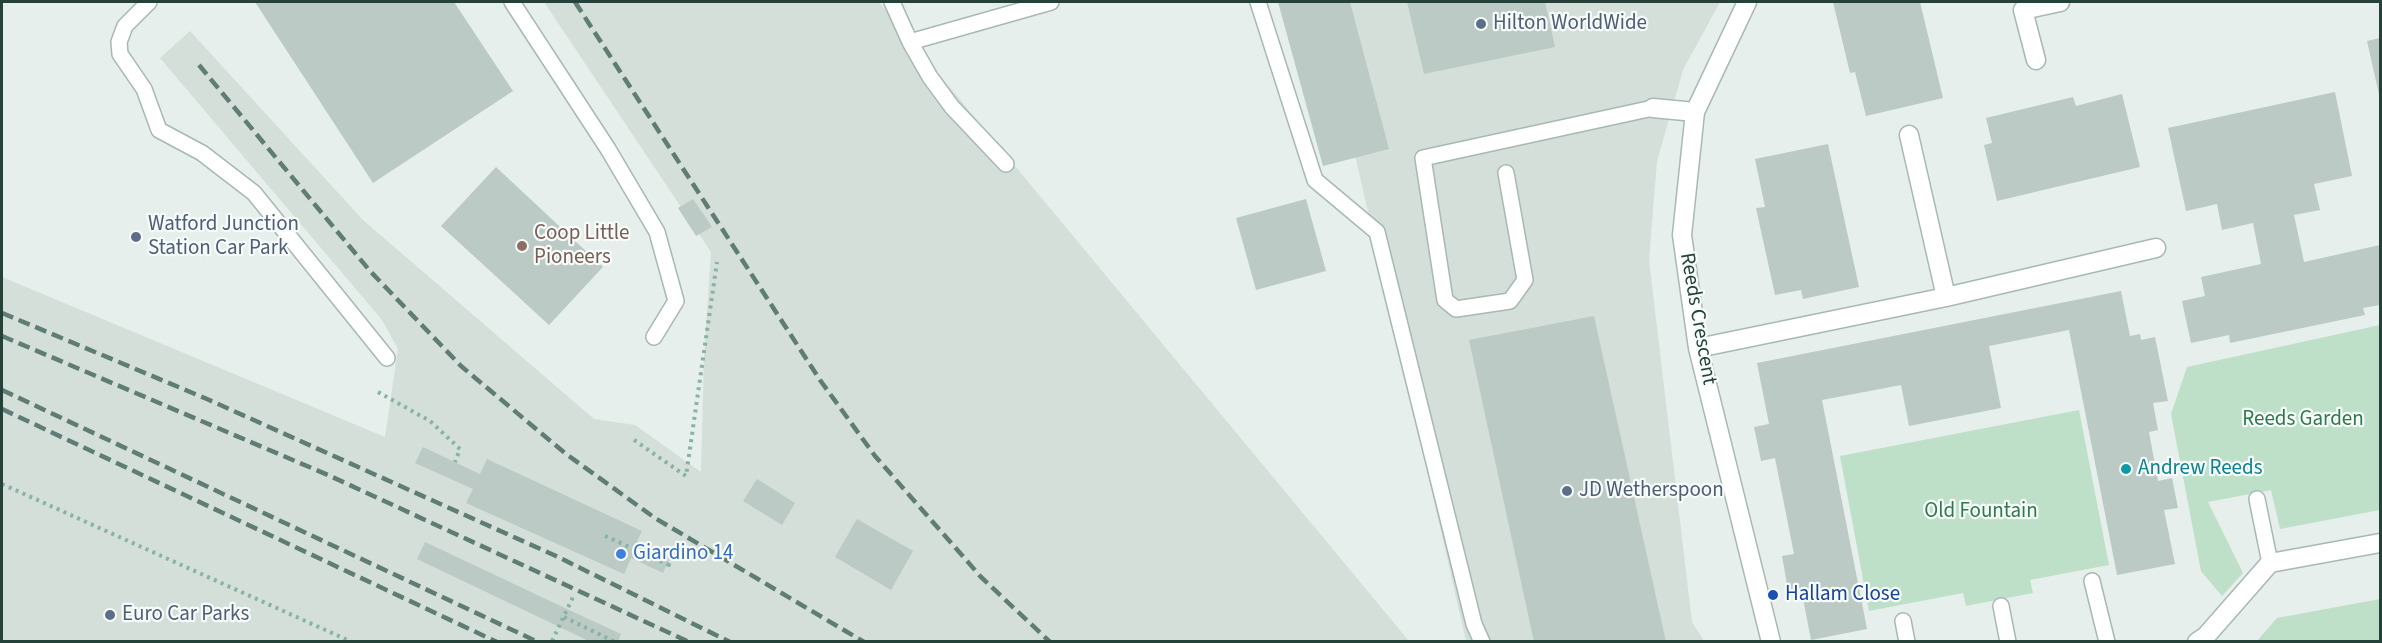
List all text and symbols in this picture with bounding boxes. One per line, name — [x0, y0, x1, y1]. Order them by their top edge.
place label: Hilton WorldWide — [1493, 11, 1647, 37]
marker: Hilton WorldWide — [1474, 17, 1488, 31]
place label: Watford Junction Station Car Park — [148, 212, 299, 262]
place label: Coop Little Pioneers — [534, 221, 630, 271]
marker: Watford Junction Station Car Park — [129, 230, 143, 244]
marker: Coop Little Pioneers — [515, 239, 529, 253]
street label: Reeds Crescent — [1673, 251, 1721, 387]
park label: Reeds Garden — [2242, 407, 2364, 433]
place label: Andrew Reeds — [2138, 456, 2262, 482]
marker: Andrew Reeds — [2119, 462, 2133, 476]
place label: JD Wetherspoon — [1579, 478, 1724, 504]
marker: JD Wetherspoon — [1560, 484, 1574, 498]
park label: Old Fountain — [1924, 499, 2038, 525]
place label: Giardino 14 — [633, 541, 734, 567]
marker: Giardino 14 — [614, 547, 628, 561]
place label: Hallam Close — [1785, 582, 1900, 608]
marker: Hallam Close — [1766, 588, 1780, 602]
place label: Euro Car Parks — [122, 602, 249, 628]
marker: Euro Car Parks — [103, 608, 117, 622]

